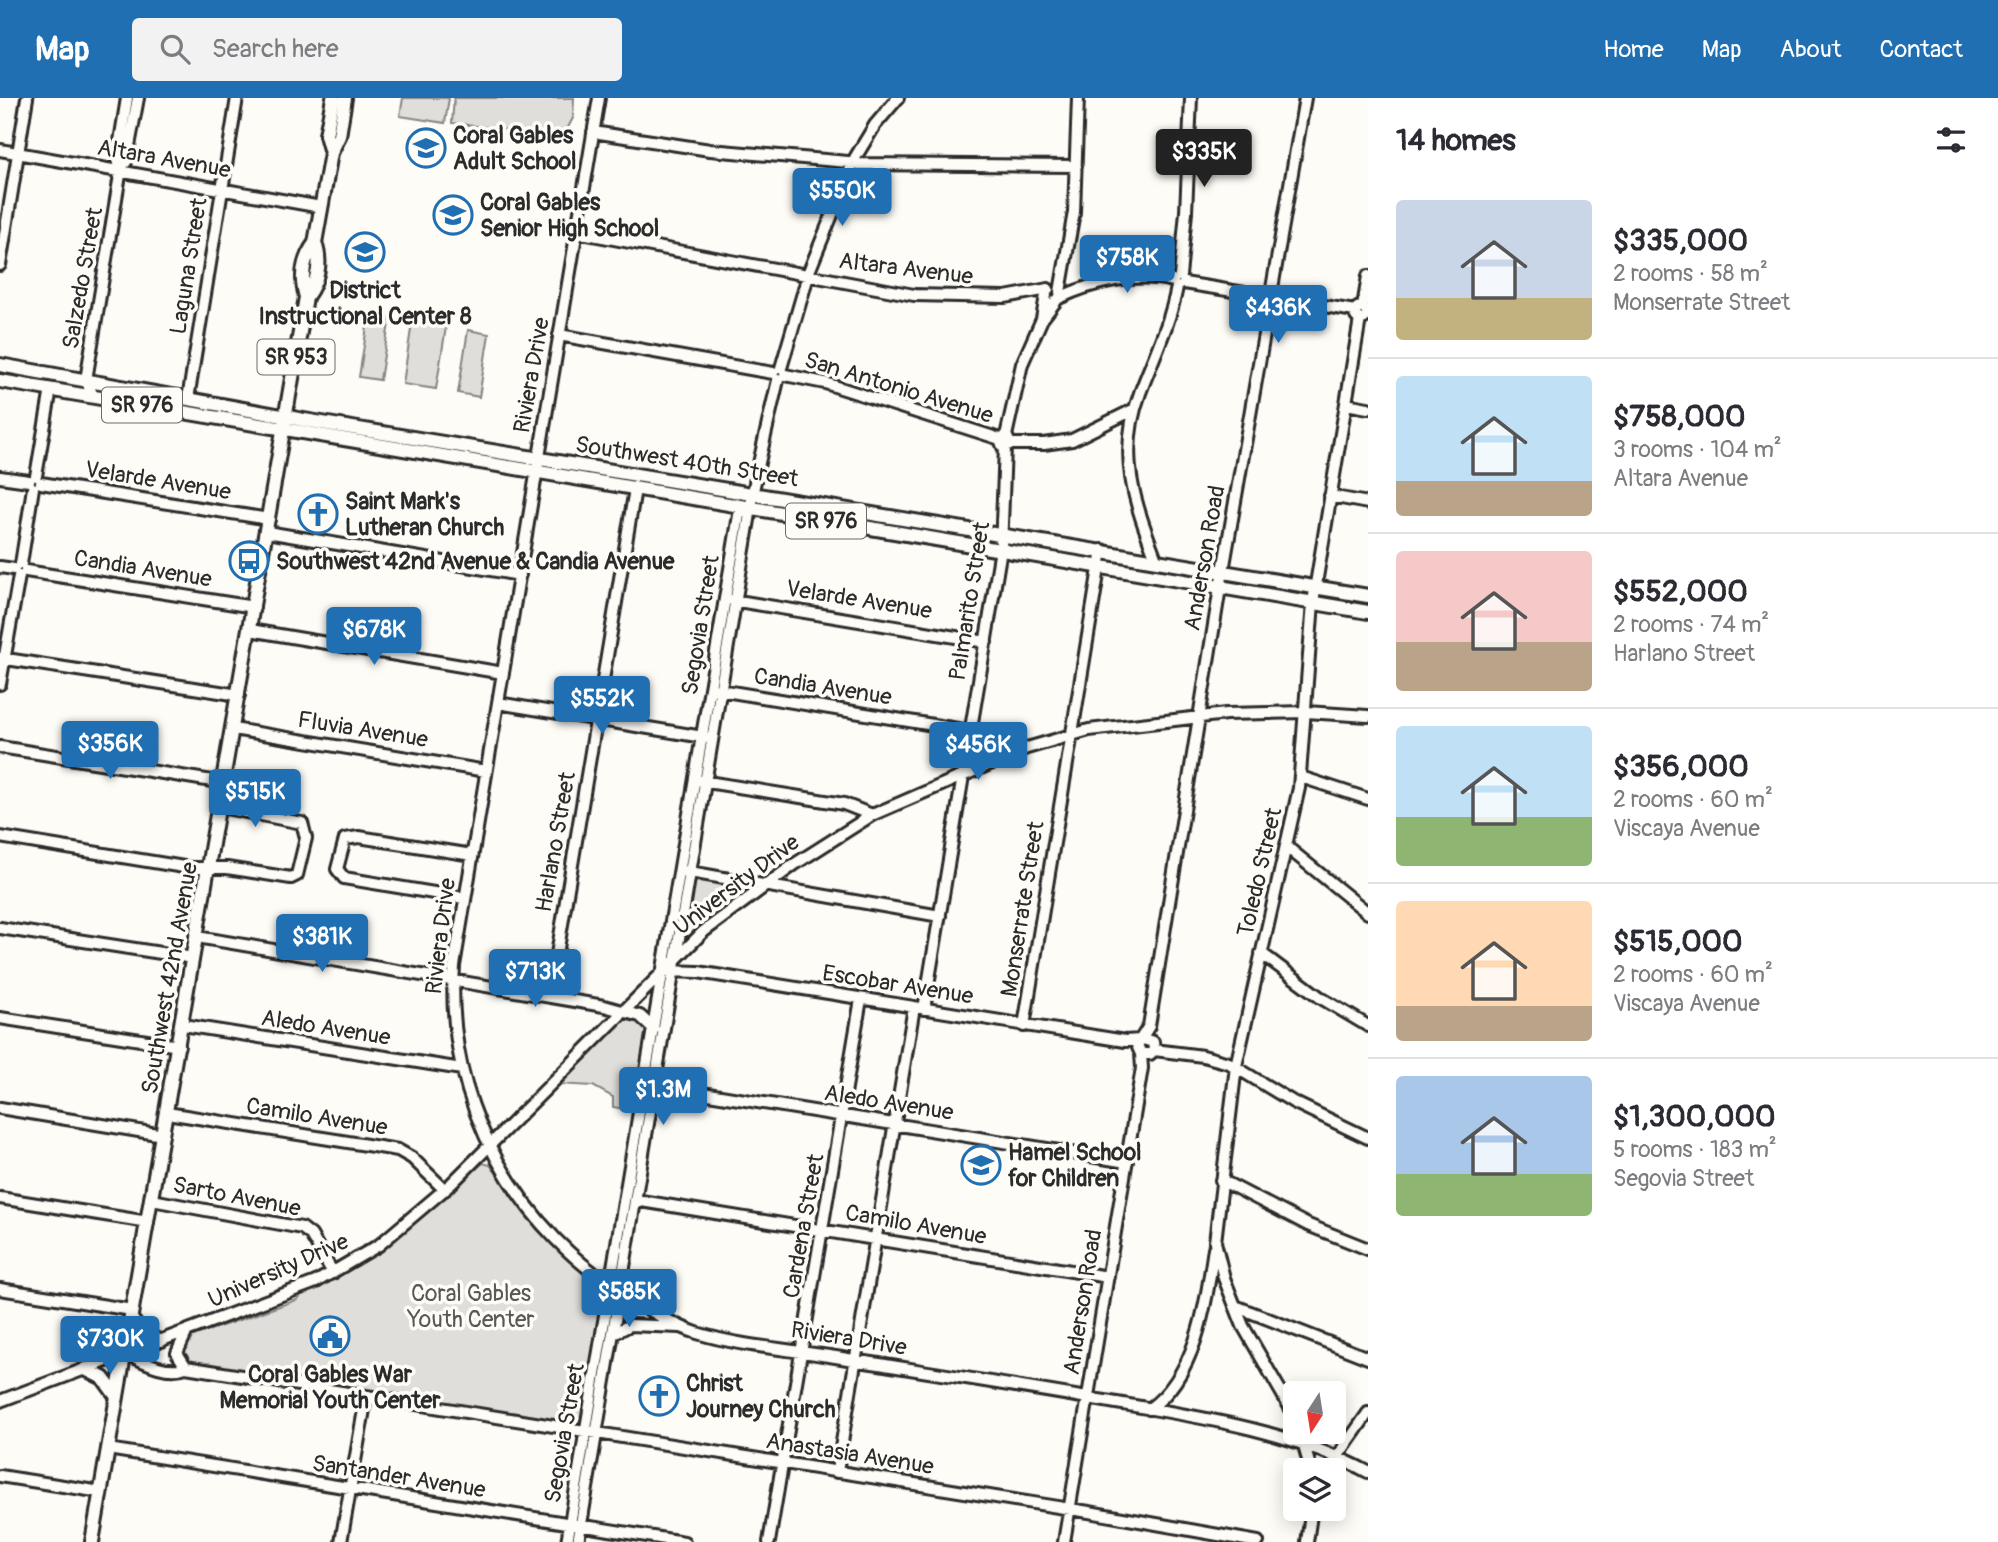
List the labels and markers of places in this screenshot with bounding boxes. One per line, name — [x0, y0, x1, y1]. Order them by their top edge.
place label: Coral Gables Adult School — [453, 121, 577, 176]
school or university icon: Coral Gables Adult School — [405, 127, 447, 169]
pin: $335K — [1155, 130, 1253, 189]
pin: $550K — [793, 169, 891, 228]
place label: Coral Gables Senior High School — [480, 188, 659, 243]
school or university icon: Coral Gables Senior High School — [432, 194, 474, 236]
school or university icon: District Instructional Center 8 — [344, 231, 386, 273]
pin: $758K — [1078, 236, 1176, 295]
place label: District Instructional Center 8 — [259, 276, 472, 331]
pin: $436K — [1229, 286, 1327, 345]
place label: Saint Mark's Lutheran Church — [345, 487, 505, 542]
church icon: Saint Mark's Lutheran Church — [297, 493, 339, 535]
bus stop icon: Southwest 42nd Avenue & Candia Avenue — [228, 540, 270, 582]
place label: Southwest 42nd Avenue & Candia Avenue — [276, 547, 675, 576]
pin: $678K — [325, 608, 423, 667]
pin: $552K — [553, 676, 651, 736]
pin: $356K — [61, 722, 159, 781]
pin: $456K — [929, 722, 1027, 782]
pin: $515K — [206, 770, 304, 829]
pin: $381K — [273, 914, 371, 974]
pin: $713K — [486, 950, 584, 1009]
pin: $1.3M — [614, 1068, 712, 1127]
place label: Hamel School for Children — [1008, 1138, 1142, 1193]
school or university icon: Hamel School for Children — [960, 1144, 1002, 1186]
pin: $585K — [580, 1270, 678, 1329]
public building icon: Coral Gables War Memorial Youth Center — [309, 1315, 351, 1357]
pin: $730K — [61, 1316, 159, 1376]
place label: Coral Gables War Memorial Youth Center — [220, 1360, 441, 1415]
place label: Christ Journey Church — [686, 1369, 836, 1424]
church icon: Christ Journey Church — [638, 1375, 680, 1417]

